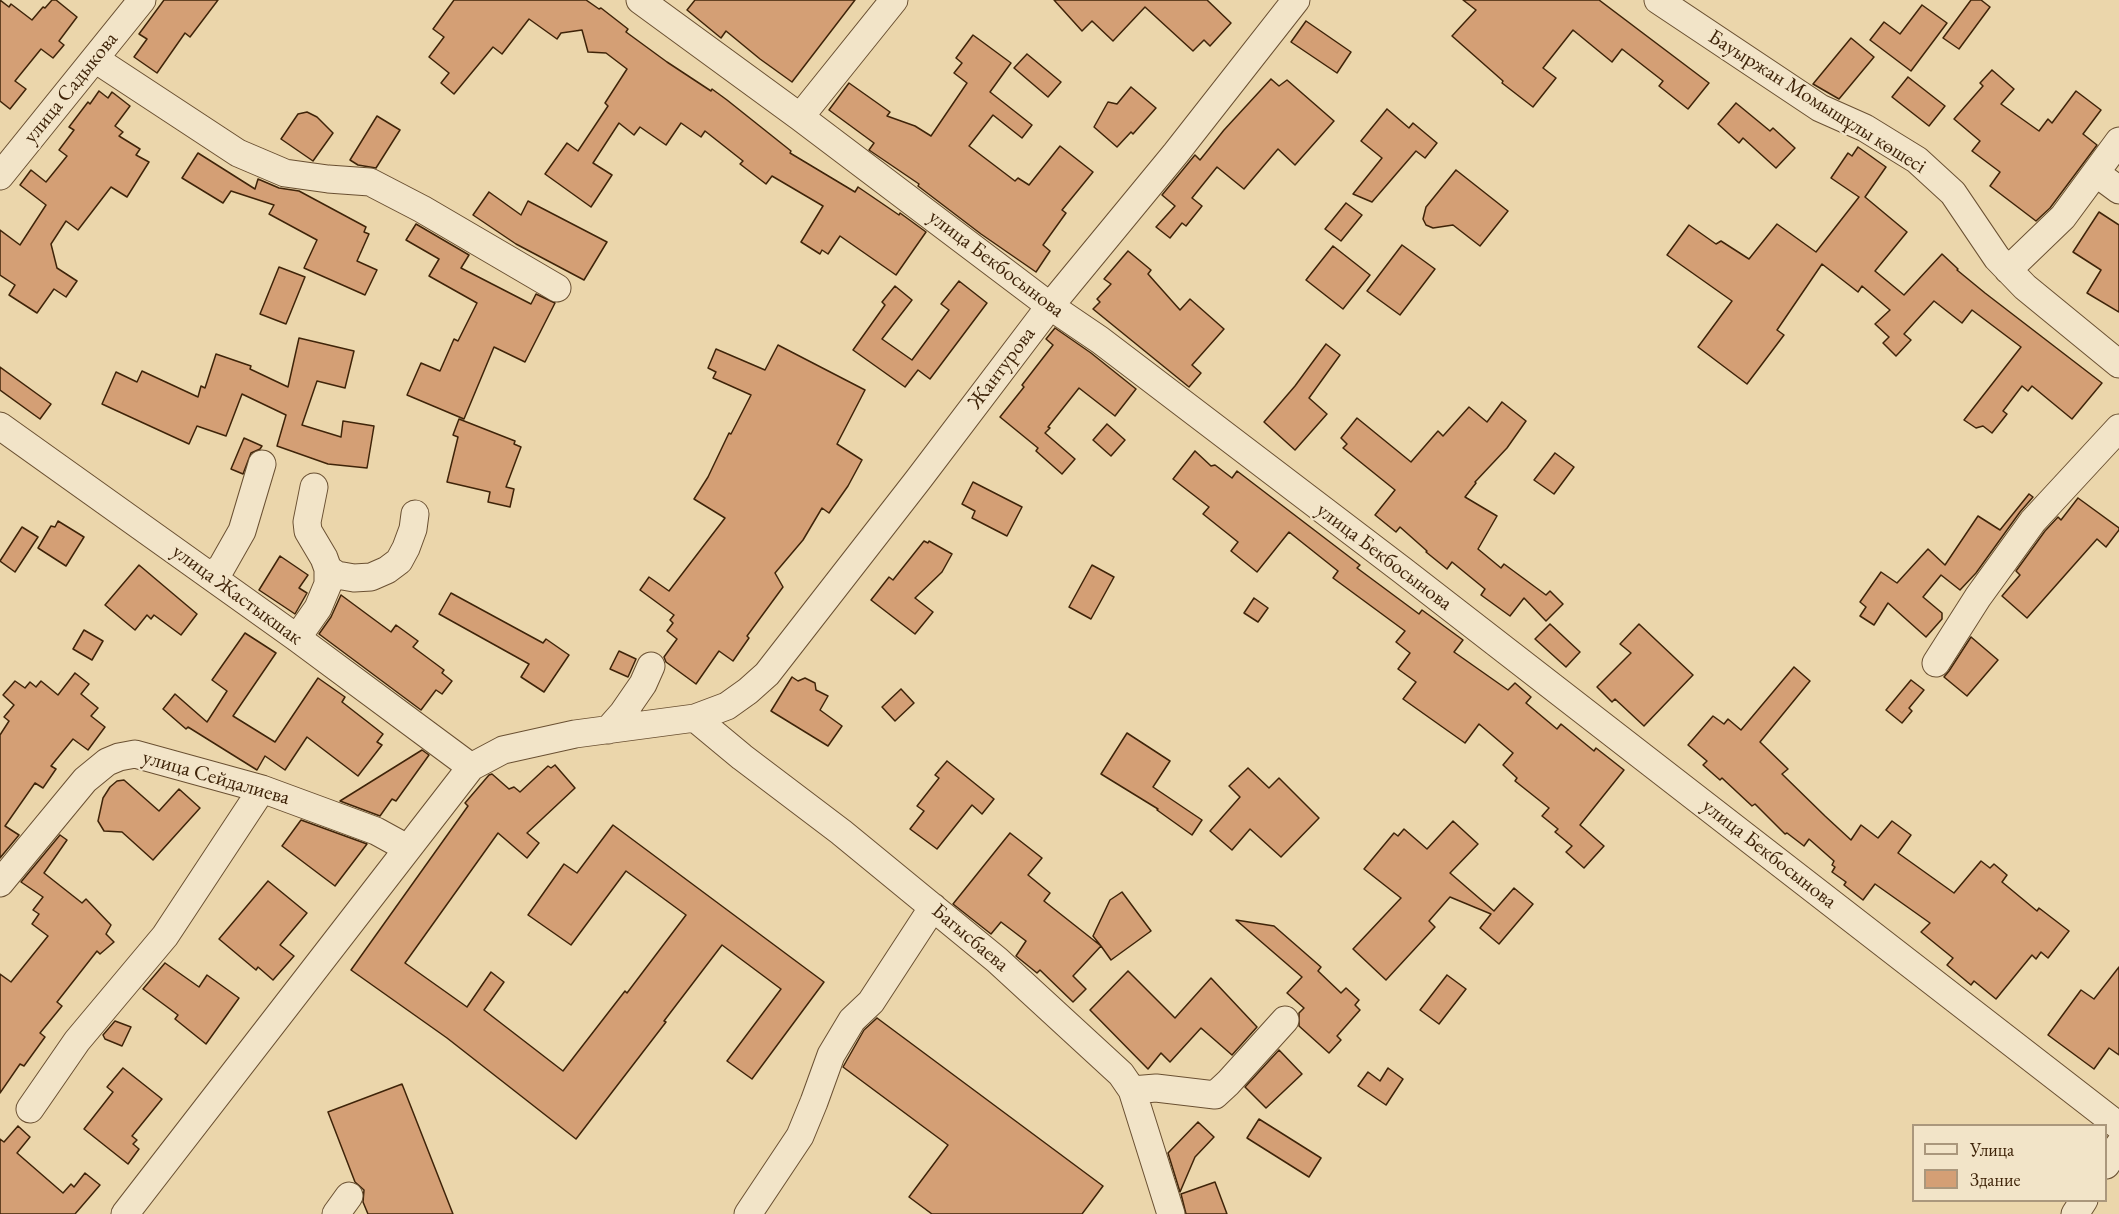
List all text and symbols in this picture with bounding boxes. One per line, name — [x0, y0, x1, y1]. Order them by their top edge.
street label: Бауыржан Момышұлы көшесі — [1703, 25, 1931, 179]
street label: улица Садыкова — [18, 27, 124, 149]
street label: улица Бекбосынова — [923, 205, 1069, 323]
street label: Жантурова — [963, 322, 1041, 414]
street label: улица Бекбосынова — [1311, 498, 1457, 616]
street label: улица Жастыкшак — [167, 539, 307, 651]
street label: улица Сейдалиева — [139, 745, 293, 811]
street label: улица Бекбосынова — [1697, 794, 1841, 914]
street label: Багысбаева — [926, 898, 1014, 978]
legend — [1912, 1124, 2107, 1202]
text: Улица — [1970, 1138, 2014, 1161]
text: Здание — [1970, 1168, 2020, 1191]

